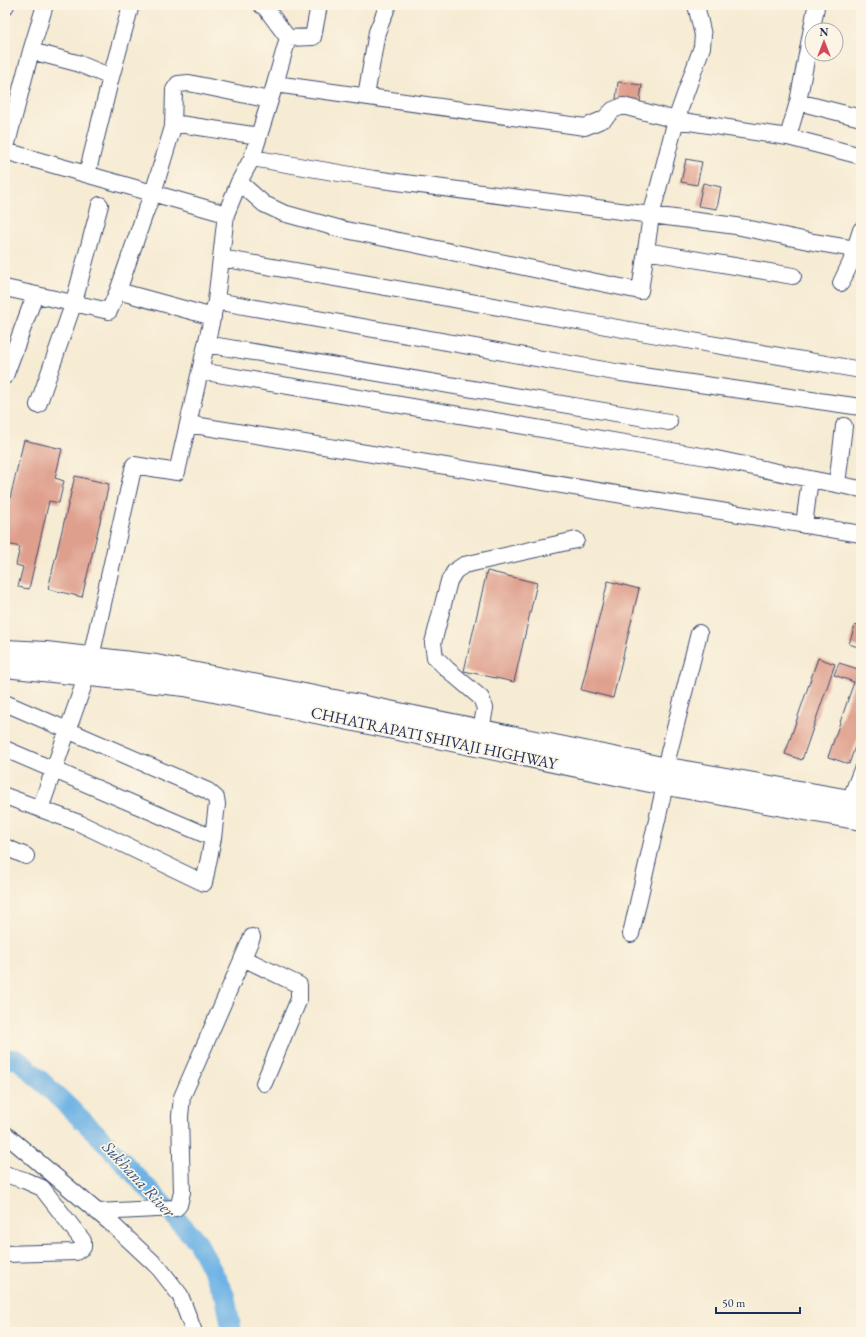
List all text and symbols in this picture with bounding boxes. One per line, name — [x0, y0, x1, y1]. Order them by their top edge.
north arrow — [804, 22, 844, 62]
text: N — [820, 25, 829, 39]
street label: CHHATRAPATI SHIVAJI HIGHWAY — [309, 702, 560, 775]
water label: Sukhana River — [97, 1135, 181, 1223]
scale bar — [716, 1289, 800, 1315]
text: 50 m — [722, 1295, 746, 1311]

